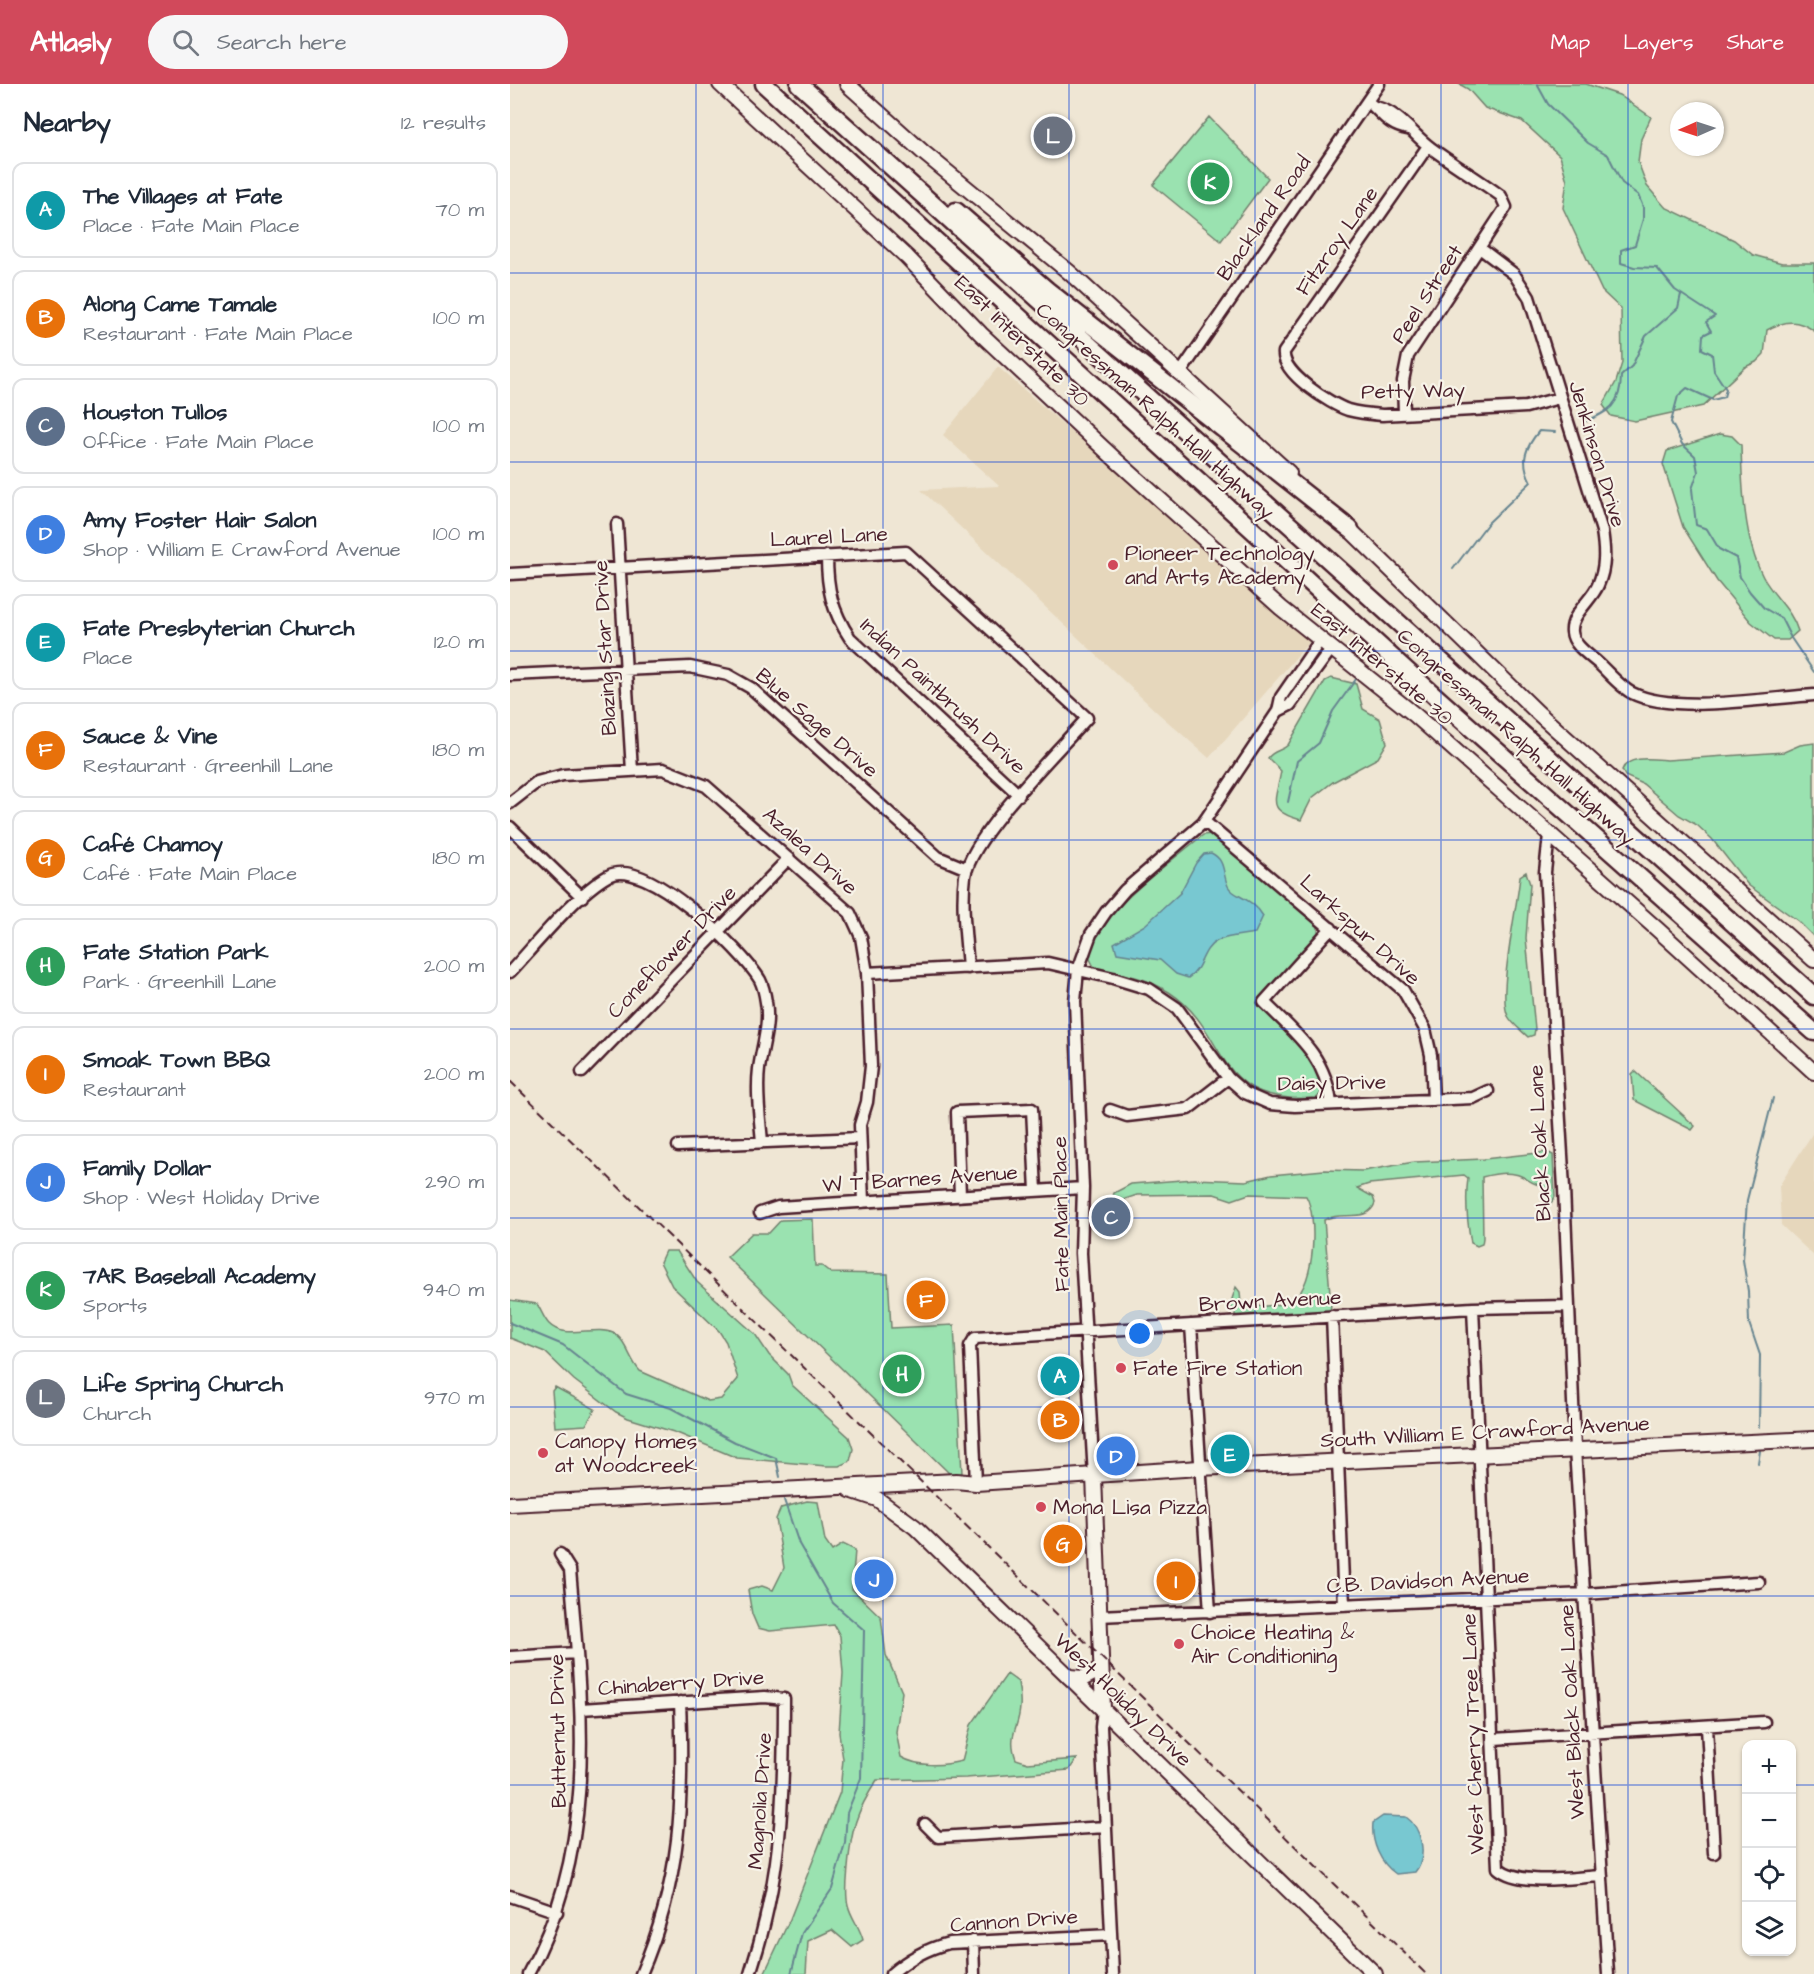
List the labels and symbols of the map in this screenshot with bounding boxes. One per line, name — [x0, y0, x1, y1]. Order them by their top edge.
north arrow — [1670, 102, 1724, 156]
pin: L — [1034, 113, 1072, 158]
street label: Blackland Road — [1210, 149, 1318, 287]
pin: K — [1190, 160, 1230, 204]
street label: Fitzroy Lane — [1289, 181, 1387, 302]
street label: Peel Street — [1384, 238, 1470, 349]
street label: East Interstate 30 — [948, 269, 1096, 413]
street label: Congressman Ralph Hall Highway — [1028, 296, 1281, 528]
street label: Petty Way — [1361, 376, 1466, 408]
street label: Jenkinson Drive — [1561, 377, 1633, 531]
street label: Laurel Lane — [770, 519, 888, 555]
place label: Pioneer Technology and Arts Academy — [1125, 539, 1315, 594]
marker: Pioneer Technology and Arts Academy — [1106, 558, 1120, 572]
street label: Blazing Star Drive — [586, 559, 626, 736]
street label: East Interstate 30 — [1305, 596, 1459, 732]
street label: Indian Paintbrush Drive — [854, 611, 1032, 781]
street label: Congressman Ralph Hall Highway — [1389, 622, 1642, 854]
street label: Blue Sage Drive — [748, 662, 885, 786]
street label: Azalea Drive — [756, 800, 864, 902]
street label: Larkspur Drive — [1293, 868, 1427, 993]
street label: Coneflower Drive — [601, 879, 743, 1025]
street label: Black Oak Lane — [1521, 1064, 1559, 1222]
street label: Daisy Drive — [1277, 1068, 1387, 1100]
street label: Fate Main Place — [1045, 1136, 1077, 1292]
street label: W T Barnes Avenue — [821, 1158, 1019, 1200]
pin: C — [1092, 1194, 1130, 1240]
pin: F — [906, 1278, 946, 1322]
street label: Brown Avenue — [1198, 1283, 1342, 1319]
your location — [1125, 1319, 1154, 1348]
pin: H — [882, 1352, 922, 1396]
pin: A — [1040, 1354, 1080, 1398]
place label: Fate Fire Station — [1133, 1354, 1302, 1383]
marker: Fate Fire Station — [1114, 1361, 1128, 1375]
pin: B — [1040, 1398, 1080, 1442]
street label: South William E Crawford Avenue — [1320, 1409, 1650, 1455]
place label: Canopy Homes at Woodcreek — [555, 1427, 697, 1480]
pin: E — [1210, 1432, 1250, 1476]
pin: D — [1096, 1434, 1136, 1478]
marker: Canopy Homes at Woodcreek — [536, 1446, 550, 1460]
place label: Mona Lisa Pizza — [1053, 1493, 1207, 1522]
marker: Mona Lisa Pizza — [1034, 1500, 1048, 1514]
pin: G — [1044, 1522, 1082, 1566]
pin: J — [854, 1556, 894, 1602]
pin: I — [1156, 1558, 1196, 1604]
street label: C.B. Davidson Avenue — [1326, 1561, 1530, 1601]
street label: West Black Oak Lane — [1552, 1604, 1592, 1820]
street label: West Cherry Tree Lane — [1454, 1613, 1494, 1855]
place label: Choice Heating & Air Conditioning — [1191, 1618, 1355, 1673]
street label: West Holiday Drive — [1046, 1627, 1198, 1775]
marker: Choice Heating & Air Conditioning — [1172, 1637, 1186, 1651]
street label: Butternut Drive — [542, 1654, 574, 1808]
street label: Chinaberry Drive — [597, 1663, 765, 1705]
street label: Magnolia Drive — [741, 1731, 781, 1871]
street label: Cannon Drive — [949, 1902, 1079, 1940]

